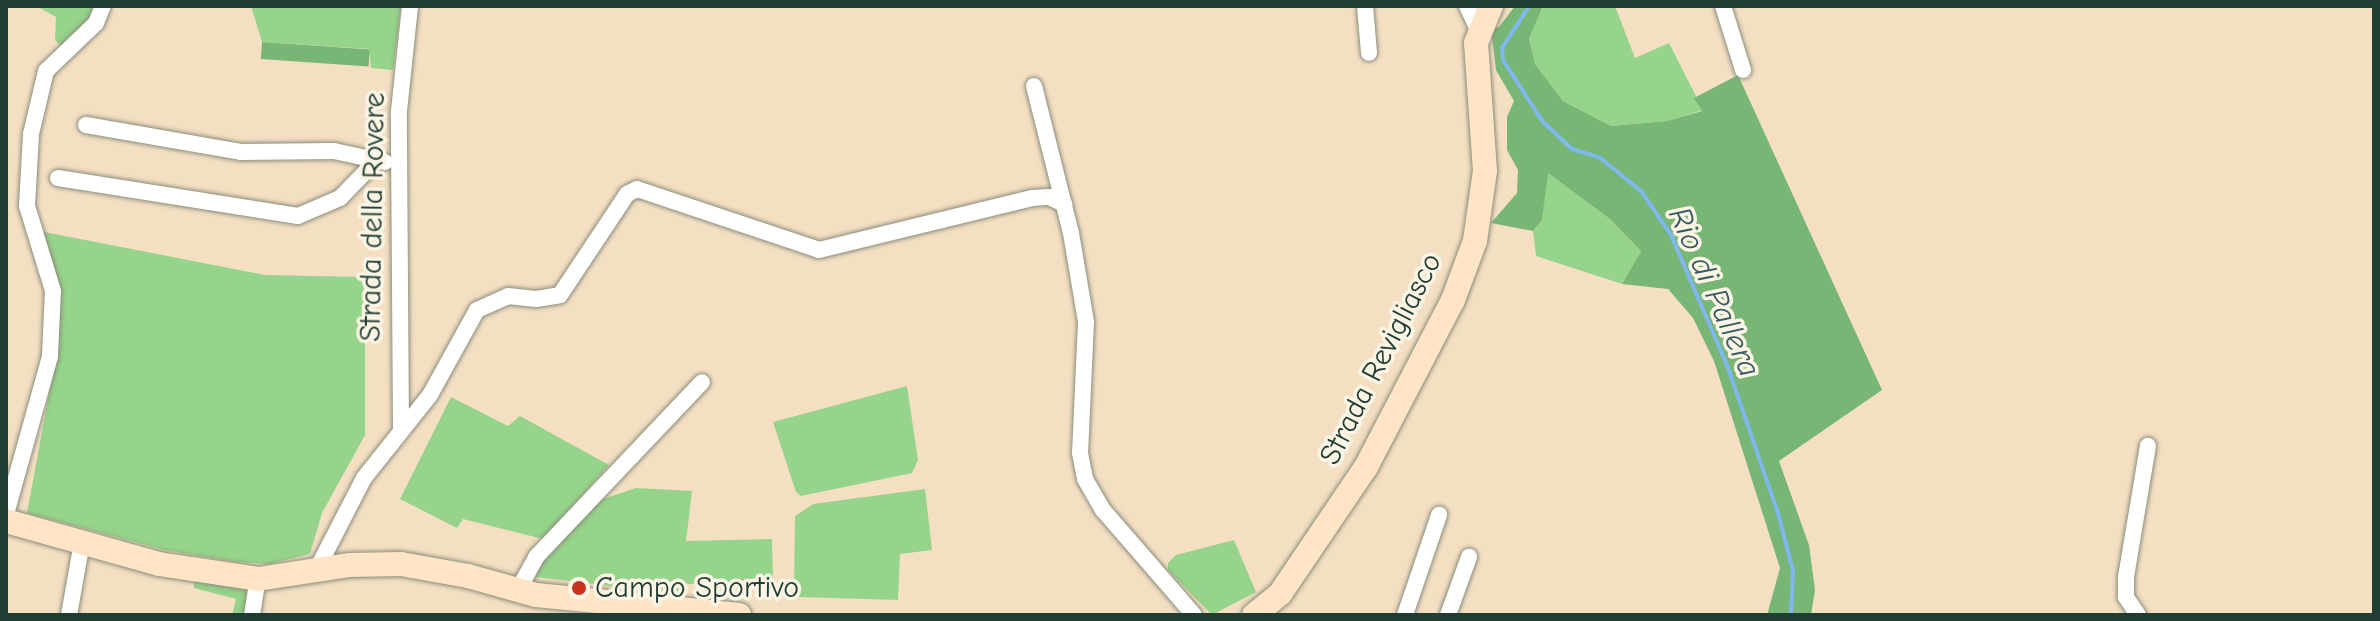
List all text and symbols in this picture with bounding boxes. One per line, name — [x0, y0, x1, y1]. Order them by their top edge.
street label: Strada della Rovere — [353, 92, 393, 342]
water label: Rio di Pallera — [1660, 201, 1768, 383]
street label: Strada Revigliasco — [1312, 247, 1450, 471]
place label: Campo Sportivo — [595, 570, 799, 606]
marker: Campo Sportivo — [570, 579, 588, 597]

